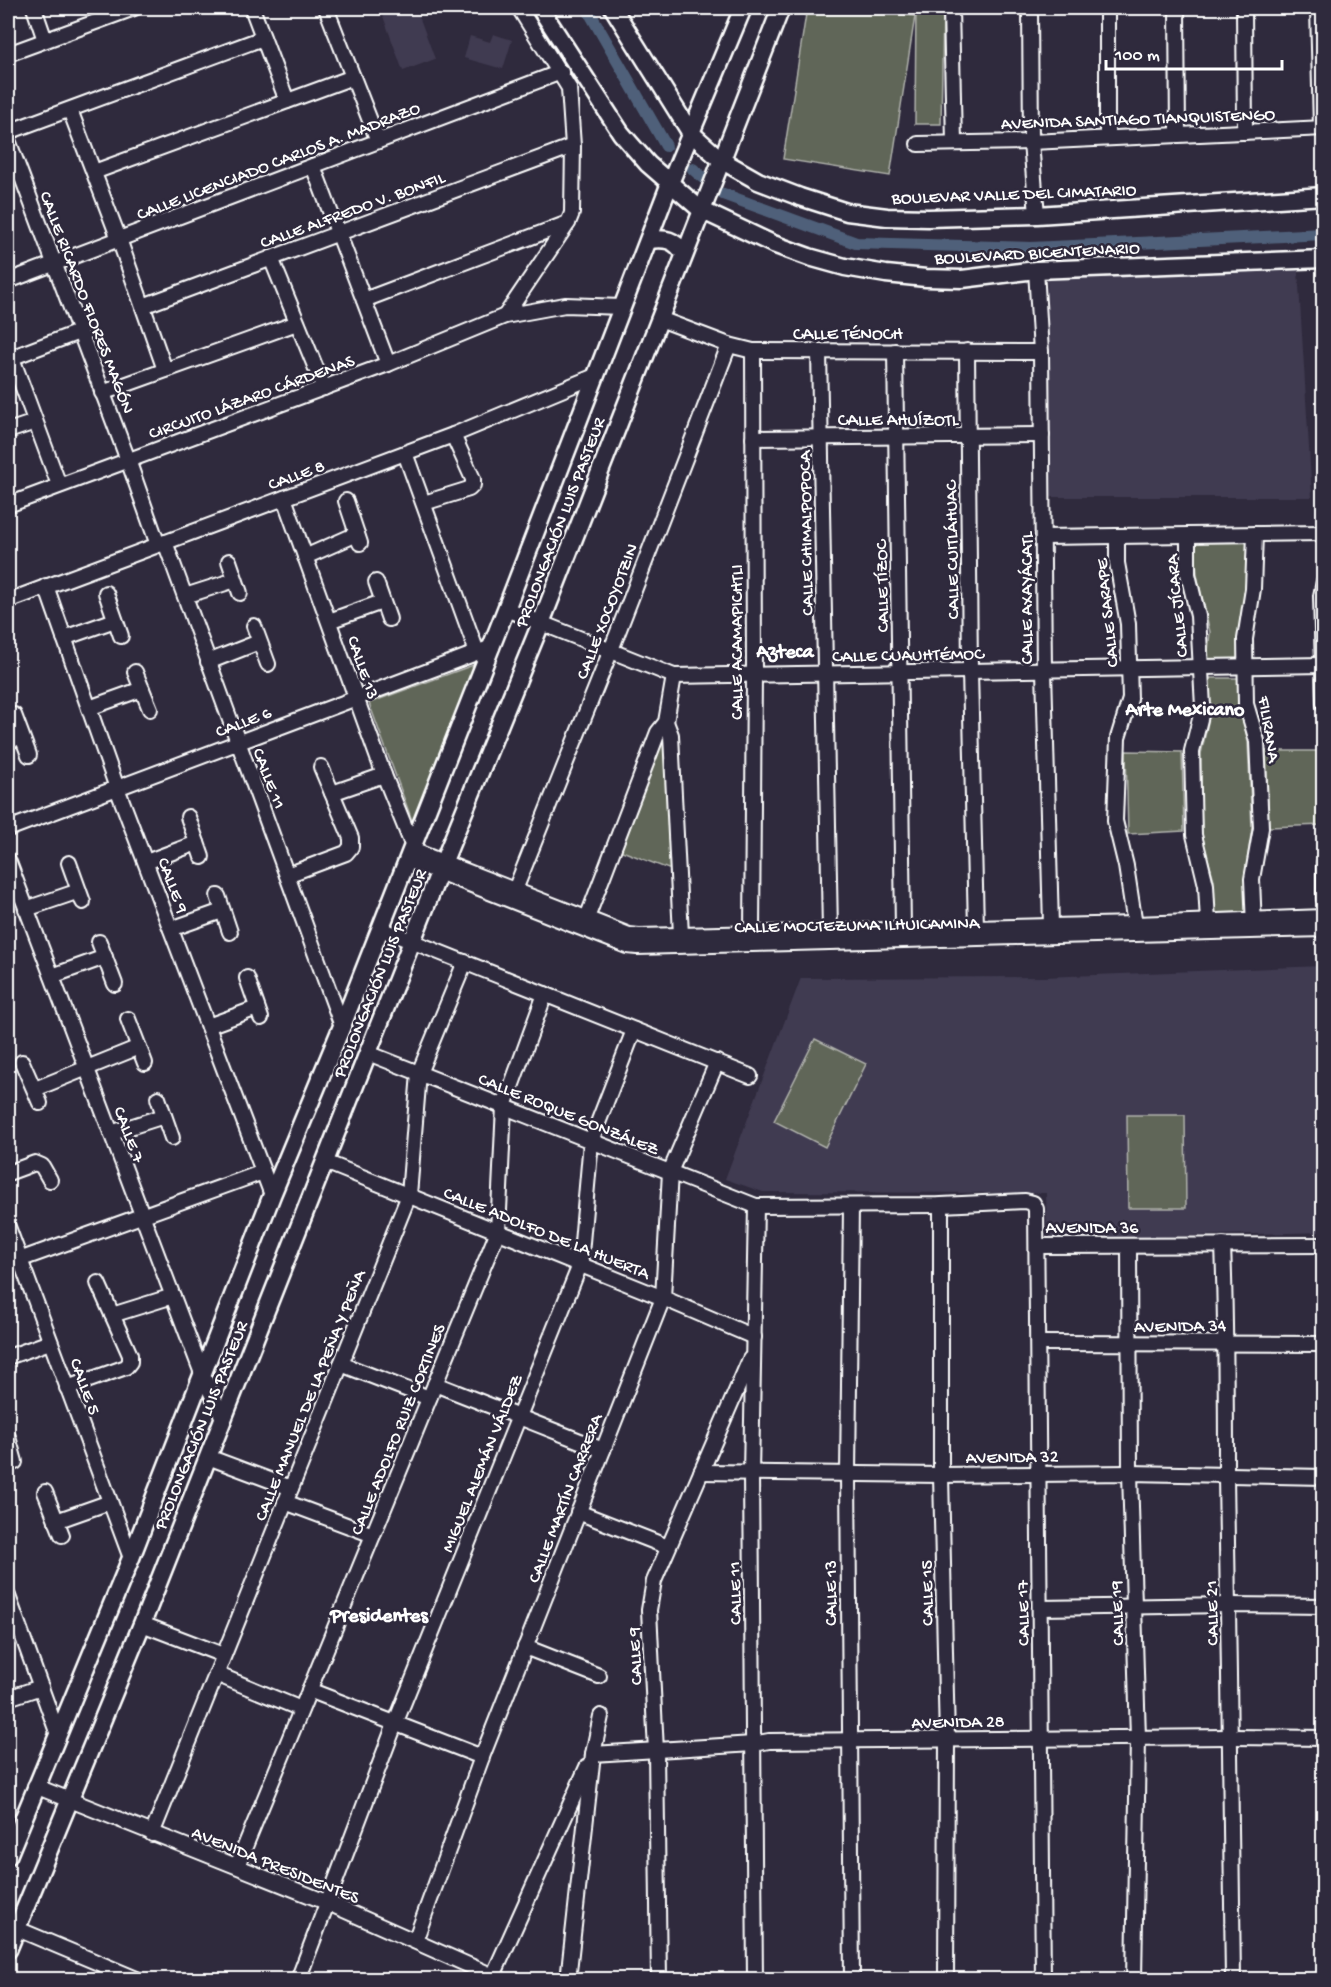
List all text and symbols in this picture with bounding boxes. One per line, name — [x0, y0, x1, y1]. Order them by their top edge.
scale bar — [1106, 33, 1282, 71]
text: 100 m — [1114, 46, 1160, 67]
street label: CALLE LICENCIADO CARLOS A. MADRAZO — [134, 98, 424, 226]
street label: AVENIDA SANTIAGO TIANQUISTENGO — [1001, 105, 1276, 136]
street label: CALLE ALFREDO V. BONFIL — [258, 168, 449, 255]
street label: BOULEVAR VALLE DEL CIMATARIO — [890, 181, 1137, 210]
street label: CALLE RICARDO FLORES MAGÓN — [34, 189, 138, 417]
street label: BOULEVARD BICENTENARIO — [933, 239, 1141, 270]
street label: CALLE TÉNOCH — [793, 325, 904, 346]
street label: CIRCUITO LÁZARO CÁRDENAS — [146, 350, 358, 445]
street label: CALLE AHUÍZOTL — [838, 411, 960, 432]
street label: PROLONGACIÓN LUIS PASTEUR — [511, 414, 611, 632]
street label: CALLE CHIMALPOPOCA — [796, 449, 819, 616]
street label: CALLE 8 — [266, 456, 328, 496]
street label: CALLE CUITLÁHUAC — [941, 479, 965, 619]
street label: CALLE AXAYÁCATL — [1017, 530, 1039, 664]
street label: CALLE TÍZOC — [872, 538, 895, 632]
street label: CALLE XOCOYOTZIN — [573, 541, 644, 683]
street label: CALLE JÍCARA — [1163, 552, 1194, 658]
street label: CALLE SARAPE — [1092, 557, 1125, 668]
street label: CALLE ACAMAPICHTLI — [728, 564, 749, 720]
street label: CALLE 13 — [341, 633, 382, 702]
district label: Azteca — [755, 642, 814, 665]
street label: CALLE CUAUHTÉMOC — [832, 645, 985, 668]
street label: FILIRANA — [1252, 694, 1283, 765]
district label: Arte Mexicano — [1125, 700, 1245, 723]
street label: CALLE 6 — [213, 703, 276, 744]
street label: CALLE 11 — [246, 745, 289, 812]
street label: CALLE 9 — [151, 855, 192, 917]
street label: PROLONGACIÓN LUIS PASTEUR — [329, 866, 433, 1082]
street label: CALLE MOCTEZUMA ILHUICAMINA — [734, 914, 981, 939]
street label: CALLE ROQUE GONZÁLEZ — [475, 1069, 662, 1161]
street label: CALLE 7 — [107, 1104, 148, 1167]
street label: CALLE ADOLFO DE LA HUERTA — [440, 1183, 654, 1286]
street label: AVENIDA 36 — [1046, 1219, 1139, 1240]
street label: CALLE MANUEL DE LA PEÑA Y PEÑA — [251, 1266, 372, 1525]
street label: AVENIDA 34 — [1134, 1316, 1227, 1339]
street label: PROLONGACIÓN LUIS PASTEUR — [150, 1318, 254, 1534]
street label: CALLE ADOLFO RUIZ CORTINES — [347, 1321, 452, 1539]
street label: CALLE 5 — [64, 1356, 104, 1418]
street label: MIGUEL ALEMÁN VÁLDEZ — [437, 1371, 529, 1556]
street label: CALLE MARTÍN CARRERA — [524, 1410, 609, 1586]
street label: AVENIDA 32 — [966, 1447, 1059, 1470]
street label: CALLE 13 — [822, 1560, 843, 1626]
street label: CALLE 15 — [917, 1560, 940, 1626]
street label: CALLE 11 — [725, 1561, 748, 1625]
street label: CALLE 17 — [1013, 1579, 1036, 1646]
street label: CALLE 19 — [1107, 1580, 1130, 1646]
street label: CALLE 21 — [1202, 1580, 1225, 1646]
district label: Presidentes — [329, 1606, 429, 1629]
street label: CALLE 9 — [624, 1626, 649, 1685]
street label: AVENIDA 28 — [911, 1712, 1005, 1735]
street label: AVENIDA PRESIDENTES — [188, 1823, 363, 1910]

